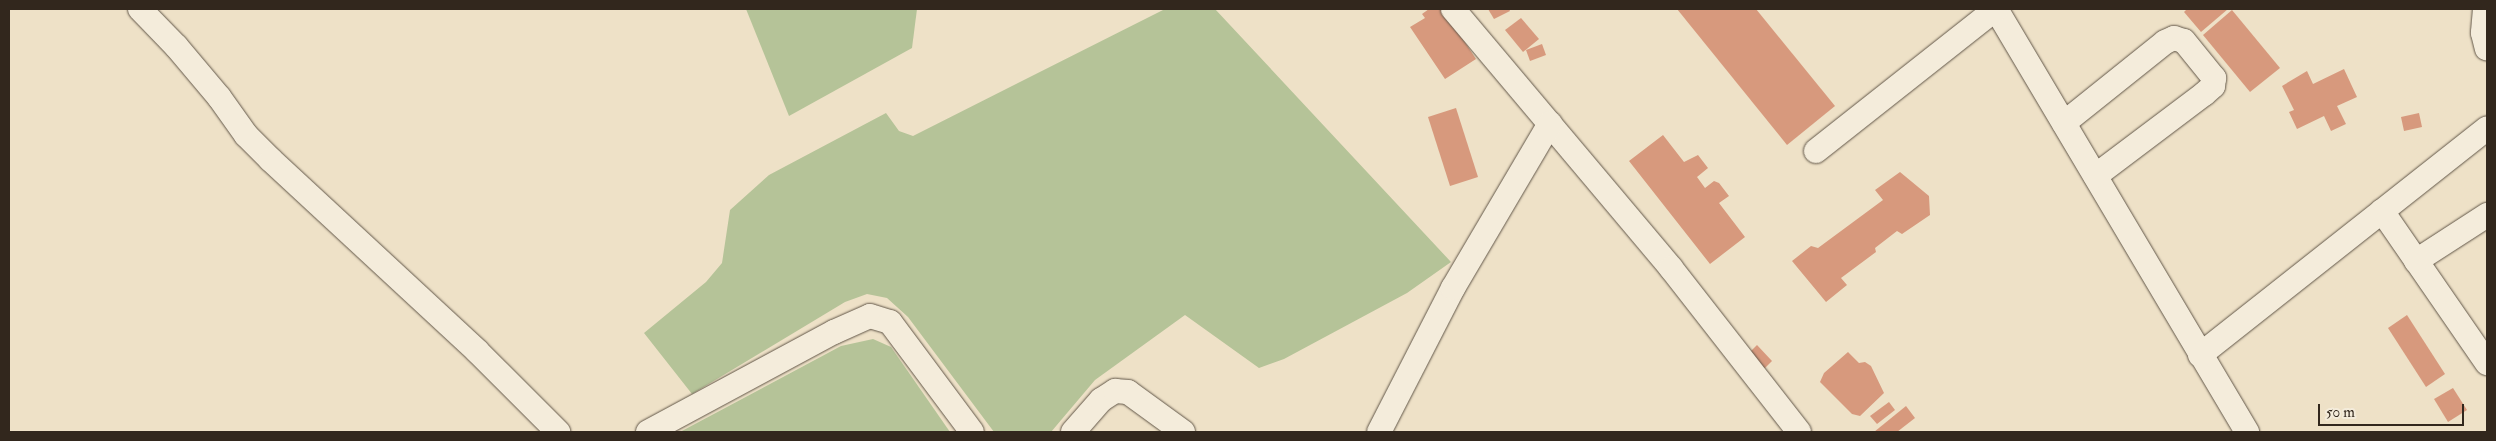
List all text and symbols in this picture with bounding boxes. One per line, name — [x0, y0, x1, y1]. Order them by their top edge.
scale bar — [2321, 394, 2467, 426]
text: 50 m — [2326, 403, 2355, 422]

